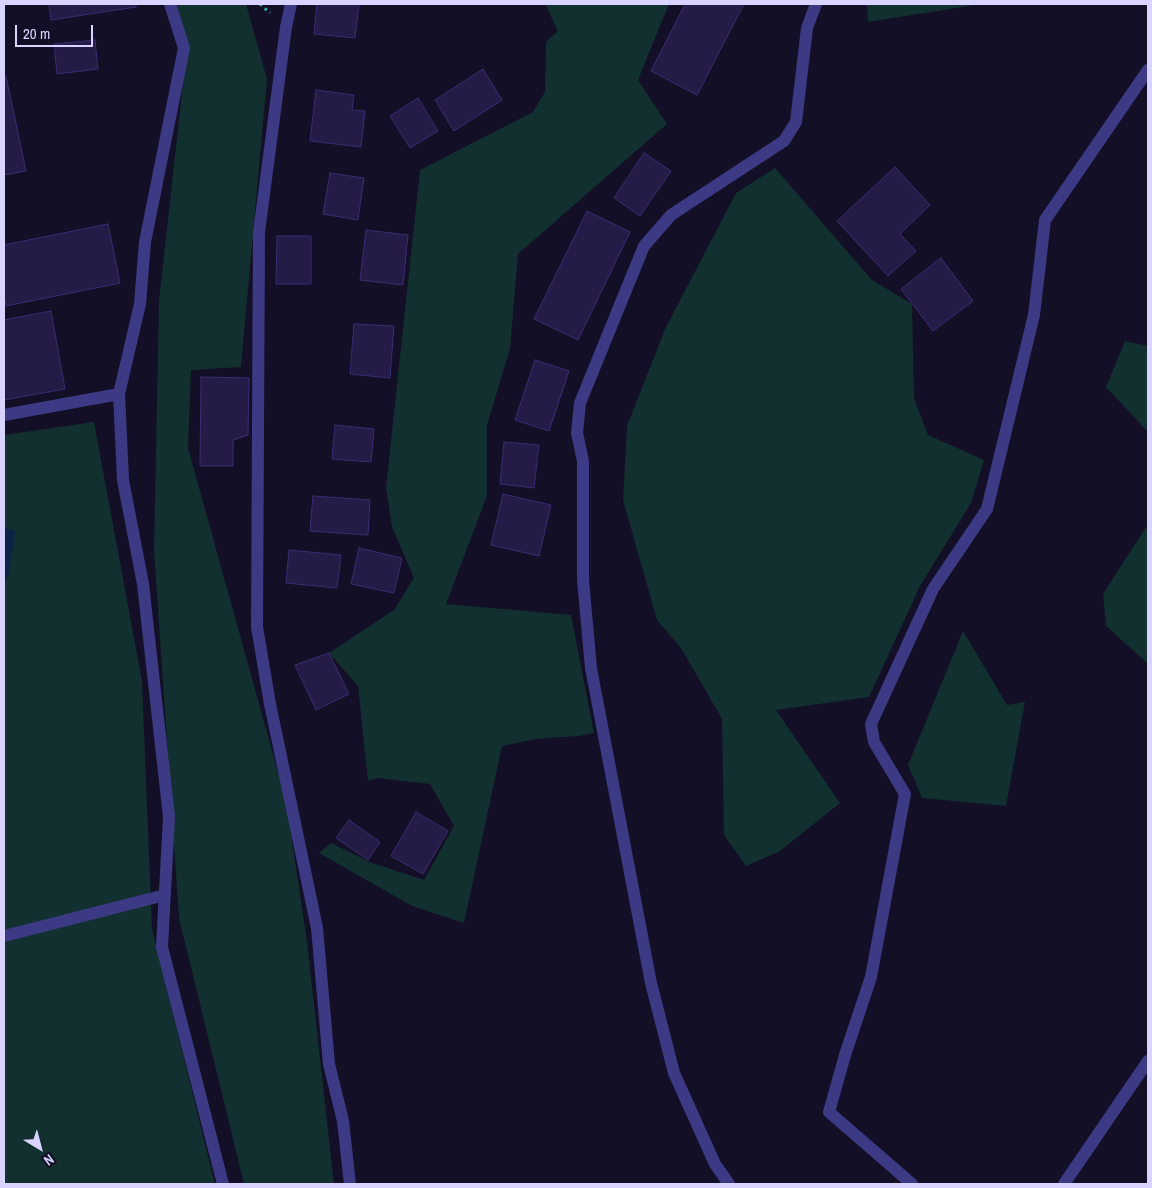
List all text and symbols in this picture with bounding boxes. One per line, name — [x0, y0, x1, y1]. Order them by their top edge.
scale bar — [18, 15, 95, 47]
text: 20 m — [23, 23, 50, 44]
north arrow — [15, 1123, 65, 1173]
text: N — [40, 1150, 58, 1170]

